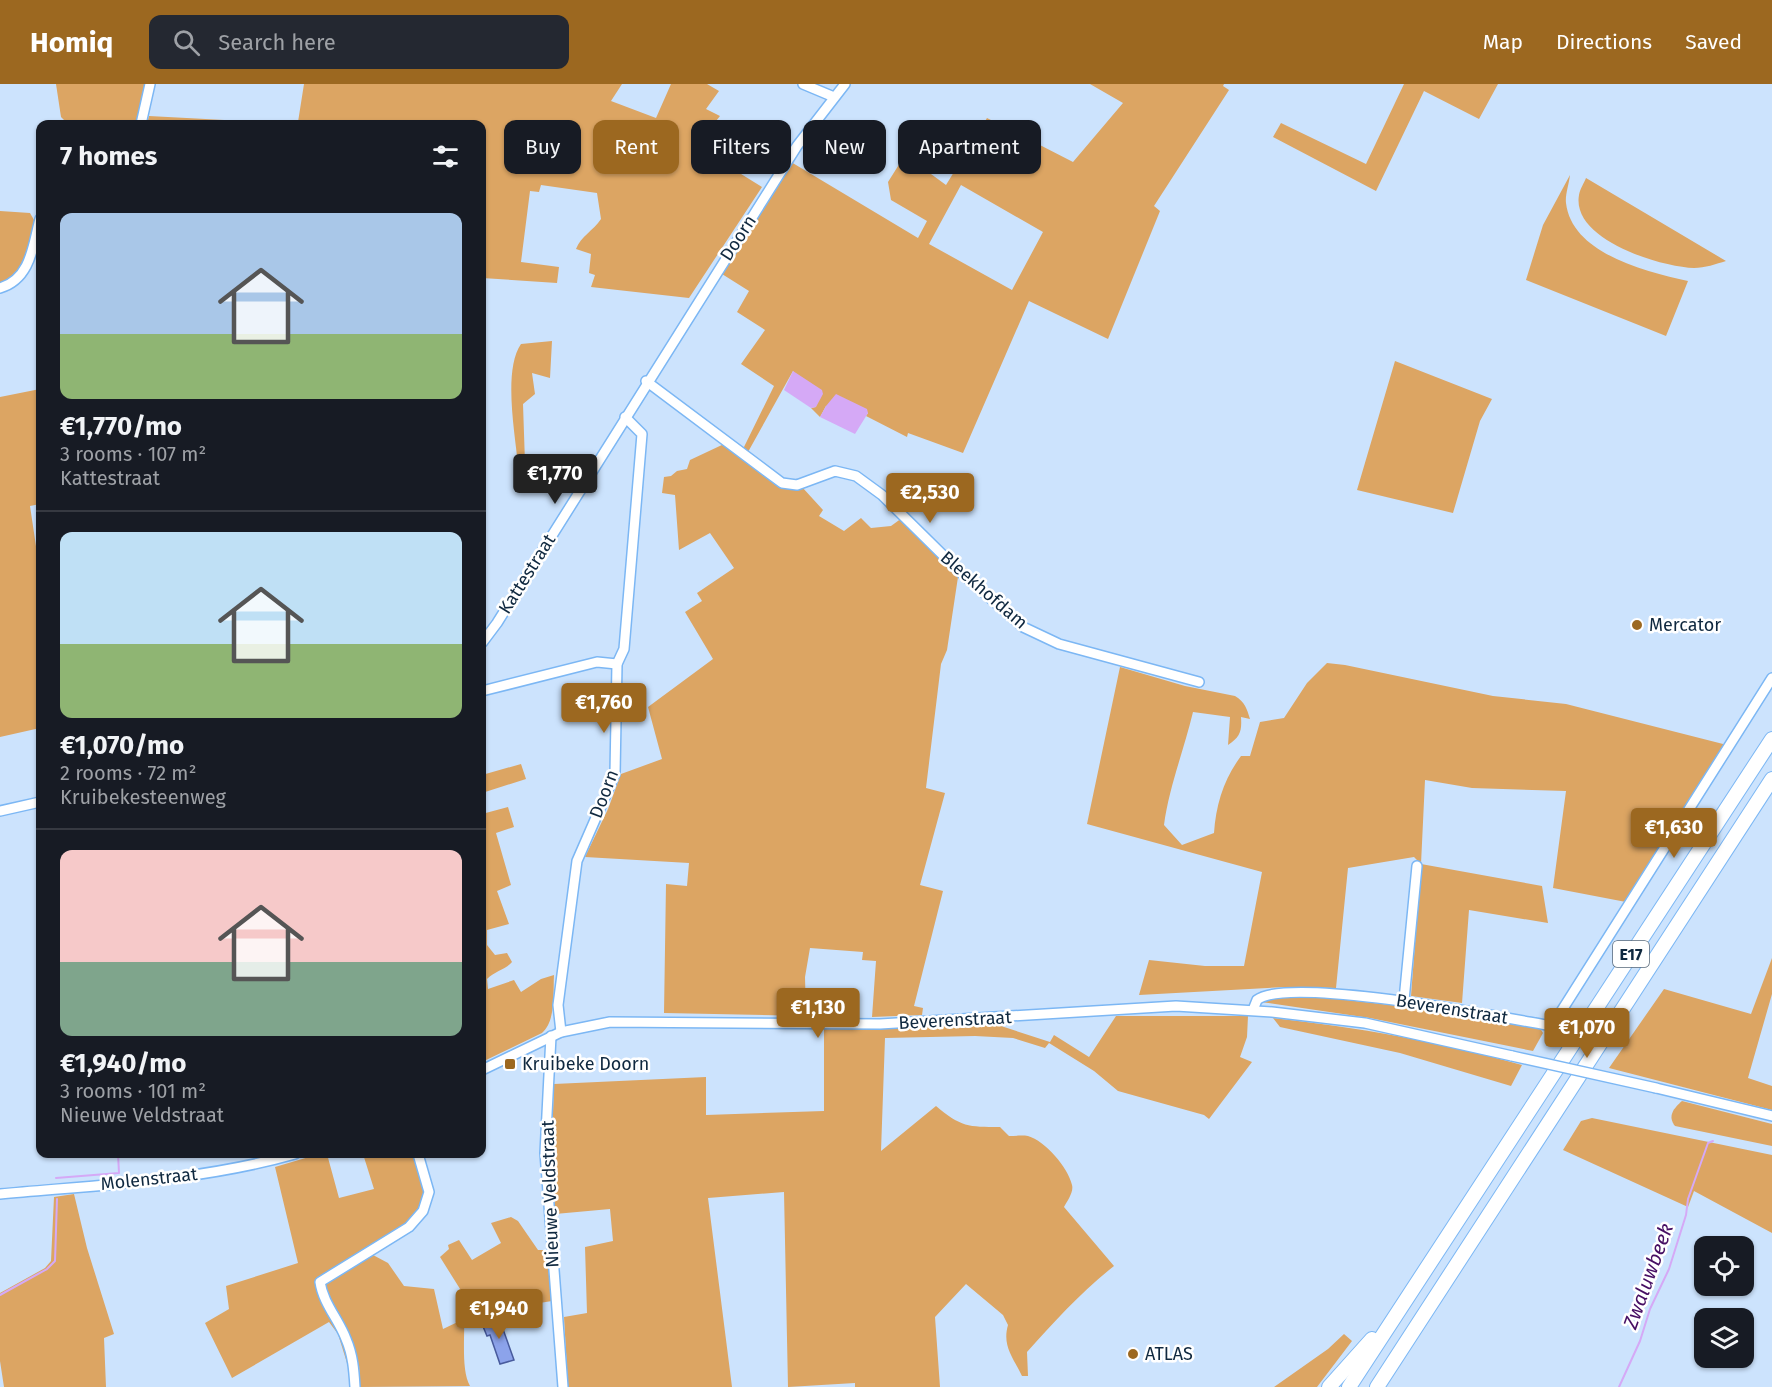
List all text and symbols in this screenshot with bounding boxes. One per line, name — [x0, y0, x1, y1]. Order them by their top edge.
search box — [149, 15, 569, 69]
text: Homiq — [30, 26, 113, 59]
icon: search — [170, 26, 203, 59]
text: Search here — [218, 29, 336, 56]
text: Map — [1483, 29, 1523, 55]
text: Directions — [1556, 29, 1652, 55]
text: Saved — [1685, 29, 1742, 55]
chip: Buy — [504, 120, 581, 174]
chip: Rent — [593, 120, 679, 174]
chip: Filters — [691, 120, 791, 174]
chip: New — [803, 120, 886, 174]
chip: Apartment — [898, 120, 1041, 174]
icon: filters — [429, 140, 462, 173]
text: 7 homes — [60, 141, 157, 172]
street label: Doorn — [715, 211, 761, 265]
icon: home — [207, 252, 315, 360]
text: €1,770/mo — [60, 411, 182, 442]
text: 3 rooms · 107 m² — [60, 442, 206, 466]
pin: €1,770 — [506, 454, 604, 505]
text: €1,770 — [527, 461, 583, 485]
text: Kattestraat — [60, 466, 160, 490]
pin: €2,530 — [881, 473, 979, 524]
text: €2,530 — [900, 480, 960, 504]
street label: Kattestraat — [494, 530, 560, 618]
street label: Bleekhofdam — [936, 546, 1032, 634]
icon: home — [207, 571, 315, 679]
place label: Mercator — [1649, 614, 1721, 636]
marker: Mercator — [1630, 618, 1644, 632]
pin: €1,760 — [555, 683, 653, 734]
text: €1,760 — [575, 690, 633, 714]
text: €1,070/mo — [60, 730, 184, 761]
text: 2 rooms · 72 m² — [60, 761, 196, 785]
street label: Doorn — [585, 767, 623, 821]
text: Kruibekesteenweg — [60, 785, 226, 809]
pin: €1,630 — [1625, 808, 1723, 859]
text: €1,630 — [1645, 815, 1703, 839]
icon: home — [207, 889, 315, 997]
road number: E17 — [1613, 941, 1649, 967]
pin: €1,130 — [769, 988, 867, 1039]
street label: Beverenstraat — [1394, 989, 1510, 1029]
text: €1,130 — [791, 995, 845, 1019]
street label: Beverenstraat — [898, 1006, 1013, 1034]
pin: €1,070 — [1538, 1008, 1636, 1059]
text: €1,070 — [1558, 1015, 1616, 1039]
text: €1,940/mo — [60, 1048, 186, 1079]
place label: Kruibeke Doorn — [522, 1053, 649, 1075]
marker: Kruibeke Doorn — [503, 1057, 517, 1071]
text: 3 rooms · 101 m² — [60, 1079, 206, 1103]
text: Nieuwe Veldstraat — [60, 1103, 224, 1127]
street label: Nieuwe Veldstraat — [536, 1119, 564, 1268]
street label: Molenstraat — [99, 1163, 199, 1195]
water label: Zwaluwbeek — [1618, 1220, 1678, 1333]
map controls — [1694, 1236, 1754, 1368]
button: locate — [1694, 1236, 1754, 1296]
pin: €1,940 — [450, 1289, 548, 1340]
text: €1,940 — [470, 1296, 528, 1320]
button: layers — [1694, 1308, 1754, 1368]
place label: ATLAS — [1145, 1343, 1193, 1365]
marker: ATLAS — [1126, 1347, 1140, 1361]

